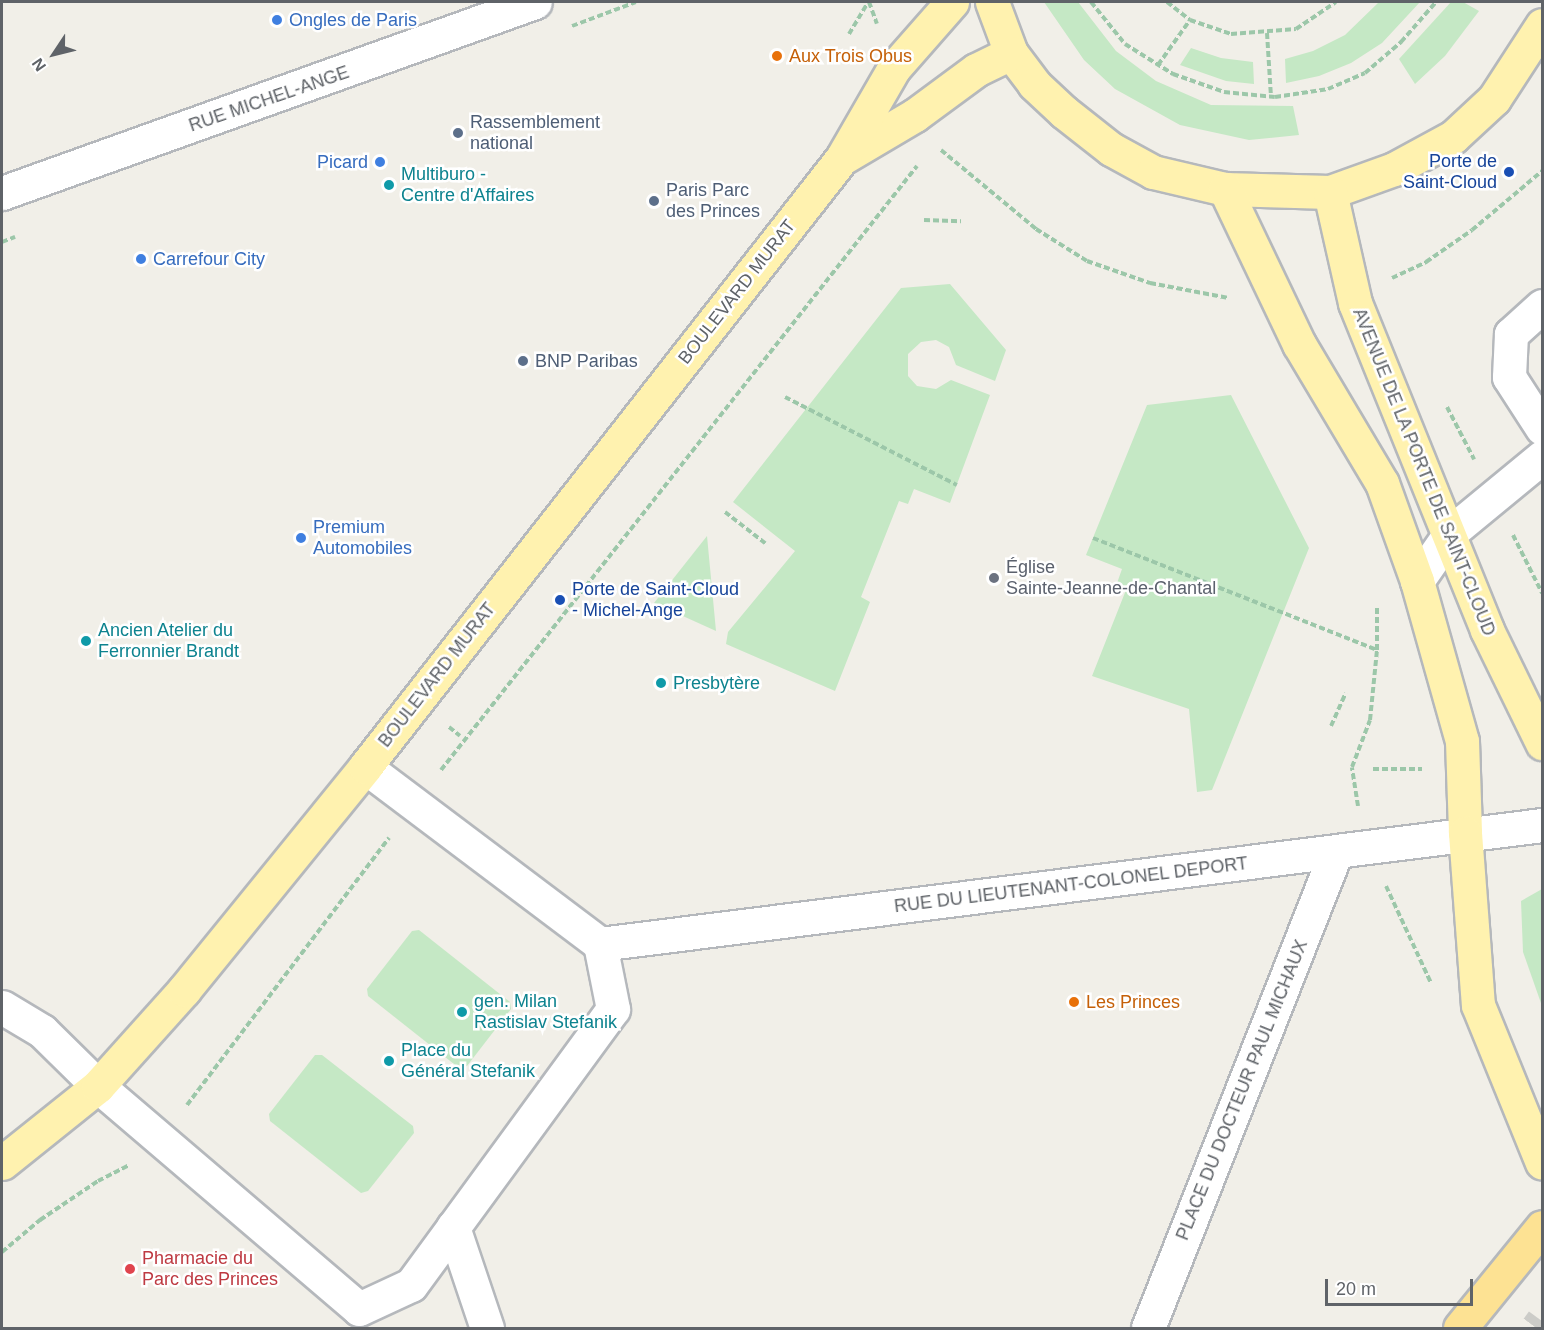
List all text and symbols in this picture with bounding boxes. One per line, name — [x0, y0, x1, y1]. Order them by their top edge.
place label: Ongles de Paris — [289, 9, 417, 31]
marker: Ongles de Paris — [270, 13, 284, 27]
north arrow — [24, 24, 84, 84]
place label: Aux Trois Obus — [789, 45, 912, 67]
marker: Aux Trois Obus — [770, 49, 784, 63]
text: N — [29, 55, 49, 74]
street label: RUE MICHEL-ANGE — [186, 61, 352, 137]
place label: Rassemblement national — [470, 112, 600, 154]
marker: Rassemblement national — [451, 126, 465, 140]
place label: Picard — [317, 151, 368, 173]
place label: Porte de Saint-Cloud — [1403, 151, 1497, 194]
marker: Picard — [373, 155, 387, 169]
place label: Multiburo - Centre d'Affaires — [401, 164, 534, 207]
marker: Porte de Saint-Cloud — [1502, 165, 1516, 179]
marker: Multiburo - Centre d'Affaires — [382, 178, 396, 192]
place label: Paris Parc des Princes — [666, 180, 760, 222]
marker: Paris Parc des Princes — [647, 194, 661, 208]
street label: BOULEVARD MURAT — [674, 215, 800, 369]
place label: Carrefour City — [153, 248, 265, 270]
marker: Carrefour City — [134, 252, 148, 266]
street label: AVENUE DE LA PORTE DE SAINT-CLOUD — [1348, 305, 1500, 639]
place label: BNP Paribas — [535, 350, 638, 372]
marker: BNP Paribas — [516, 354, 530, 368]
place label: Premium Automobiles — [313, 517, 412, 560]
marker: Premium Automobiles — [294, 531, 308, 545]
place label: Église Sainte-Jeanne-de-Chantal — [1006, 557, 1216, 600]
marker: Église Sainte-Jeanne-de-Chantal — [987, 571, 1001, 585]
place label: Porte de Saint-Cloud - Michel-Ange — [572, 579, 739, 622]
marker: Porte de Saint-Cloud - Michel-Ange — [553, 593, 567, 607]
street label: BOULEVARD MURAT — [374, 598, 500, 752]
place label: Ancien Atelier du Ferronnier Brandt — [98, 620, 239, 662]
marker: Ancien Atelier du Ferronnier Brandt — [79, 634, 93, 648]
place label: Presbytère — [673, 672, 760, 694]
marker: Presbytère — [654, 676, 668, 690]
street label: RUE DU LIEUTENANT-COLONEL DEPORT — [893, 853, 1249, 917]
street label: PLACE DU DOCTEUR PAUL MICHAUX — [1172, 936, 1312, 1244]
place label: gen. Milan Rastislav Stefanik — [474, 991, 617, 1034]
place label: Les Princes — [1086, 991, 1180, 1013]
marker: Les Princes — [1067, 995, 1081, 1009]
marker: gen. Milan Rastislav Stefanik — [455, 1005, 469, 1019]
place label: Place du Général Stefanik — [401, 1040, 535, 1082]
marker: Place du Général Stefanik — [382, 1054, 396, 1068]
place label: Pharmacie du Parc des Princes — [142, 1248, 278, 1290]
marker: Pharmacie du Parc des Princes — [123, 1262, 137, 1276]
scale bar — [1328, 1267, 1476, 1305]
text: 20 m — [1336, 1279, 1376, 1299]

